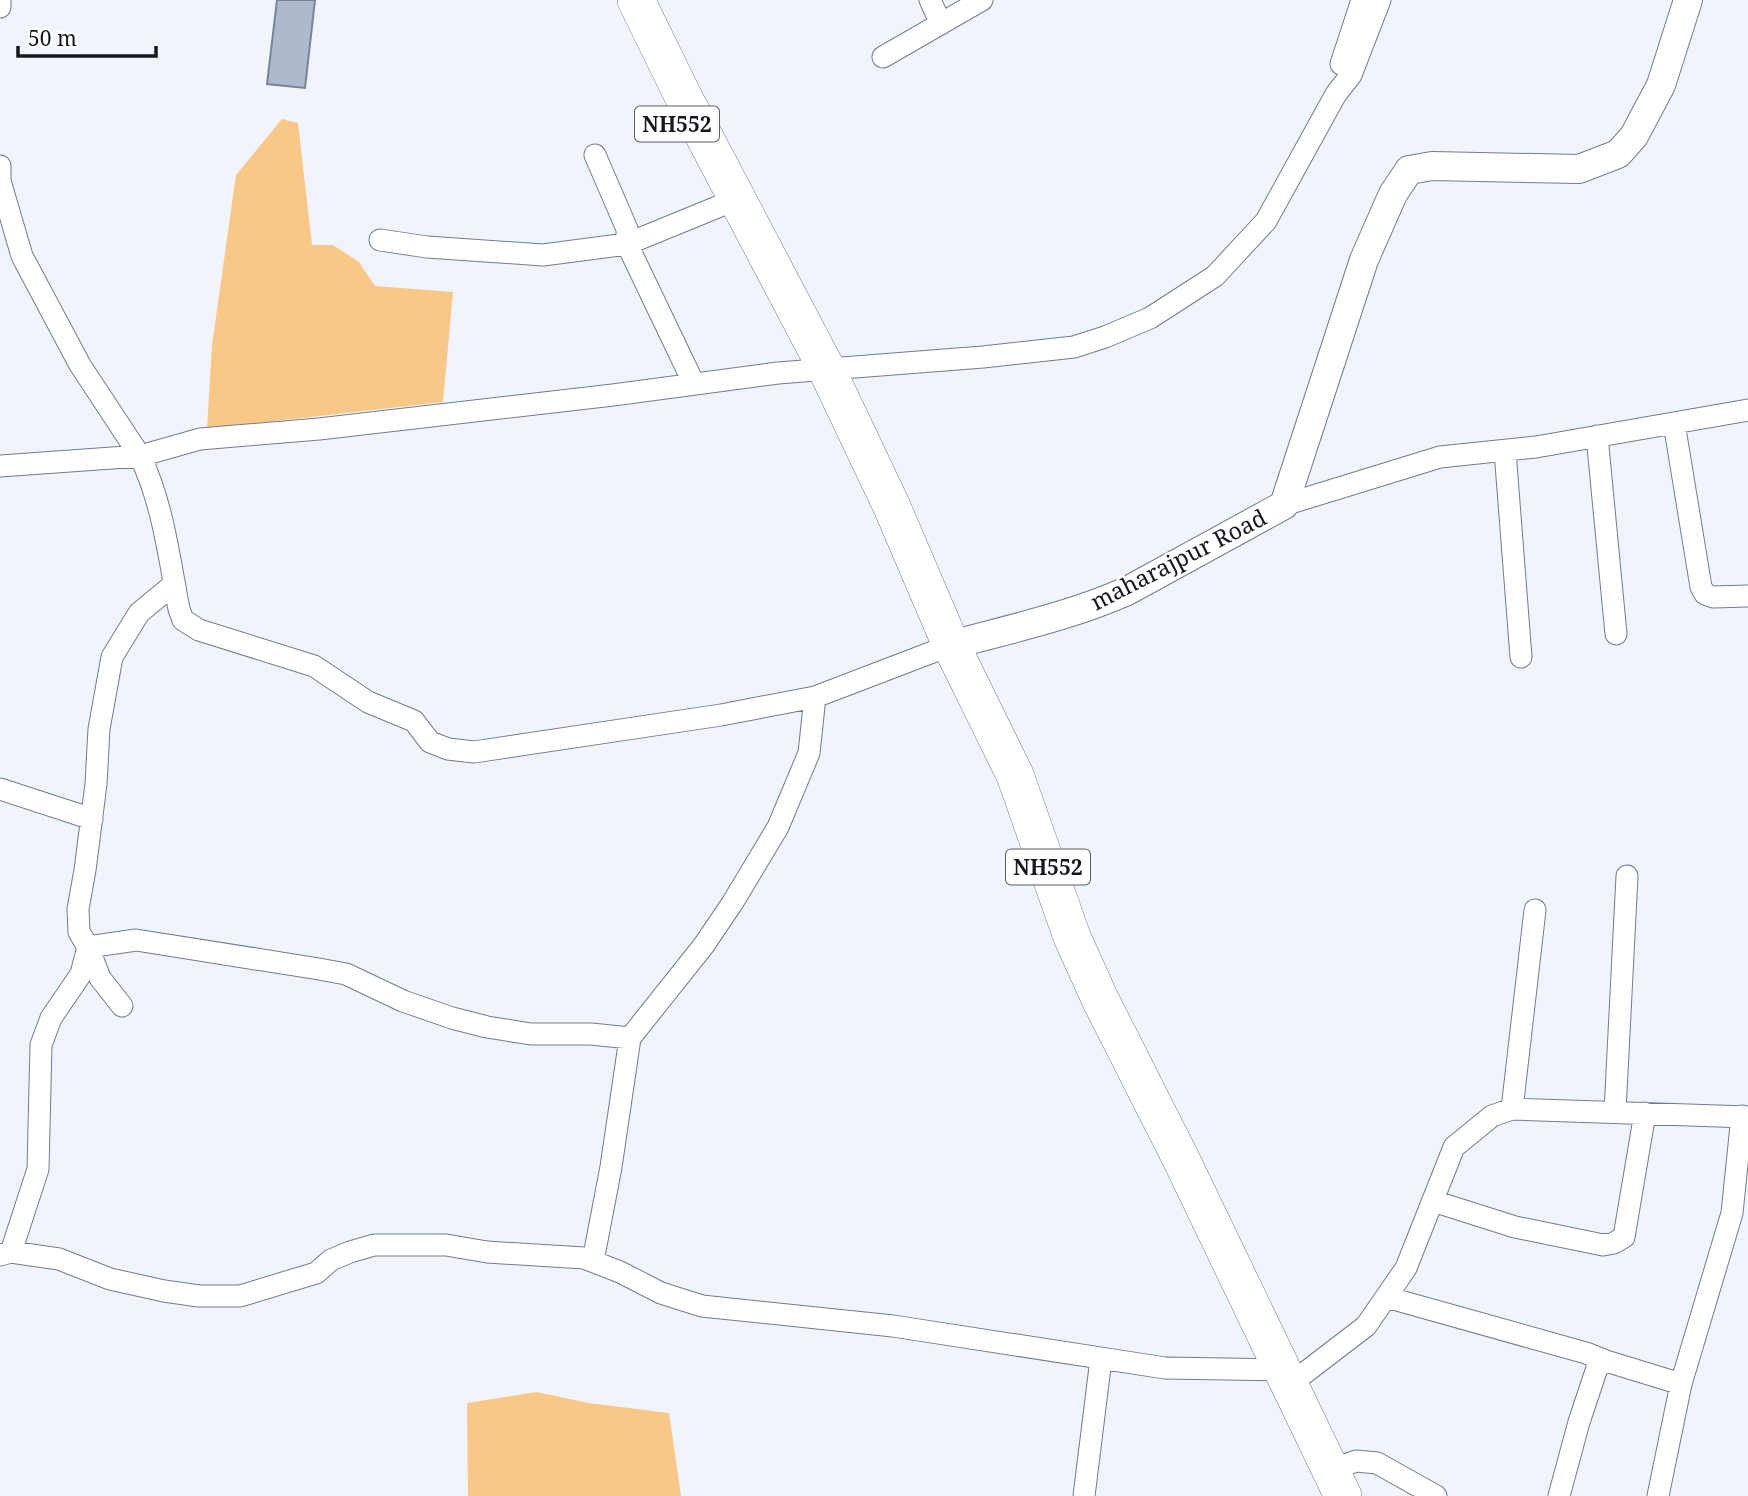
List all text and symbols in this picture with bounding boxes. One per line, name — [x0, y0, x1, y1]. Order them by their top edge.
scale bar — [18, 14, 156, 58]
text: 50 m — [28, 24, 77, 52]
road number: NH552 — [635, 106, 719, 142]
street label: maharajpur Road — [1085, 501, 1271, 617]
road number: NH552 — [1006, 850, 1090, 884]

